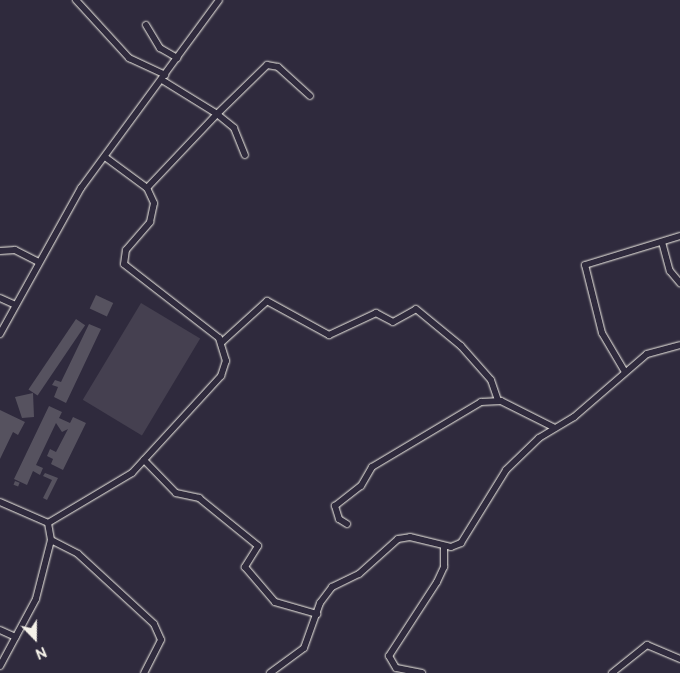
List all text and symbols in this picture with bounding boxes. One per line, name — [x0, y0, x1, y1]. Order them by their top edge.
north arrow — [10, 613, 60, 663]
text: N — [33, 643, 49, 662]

